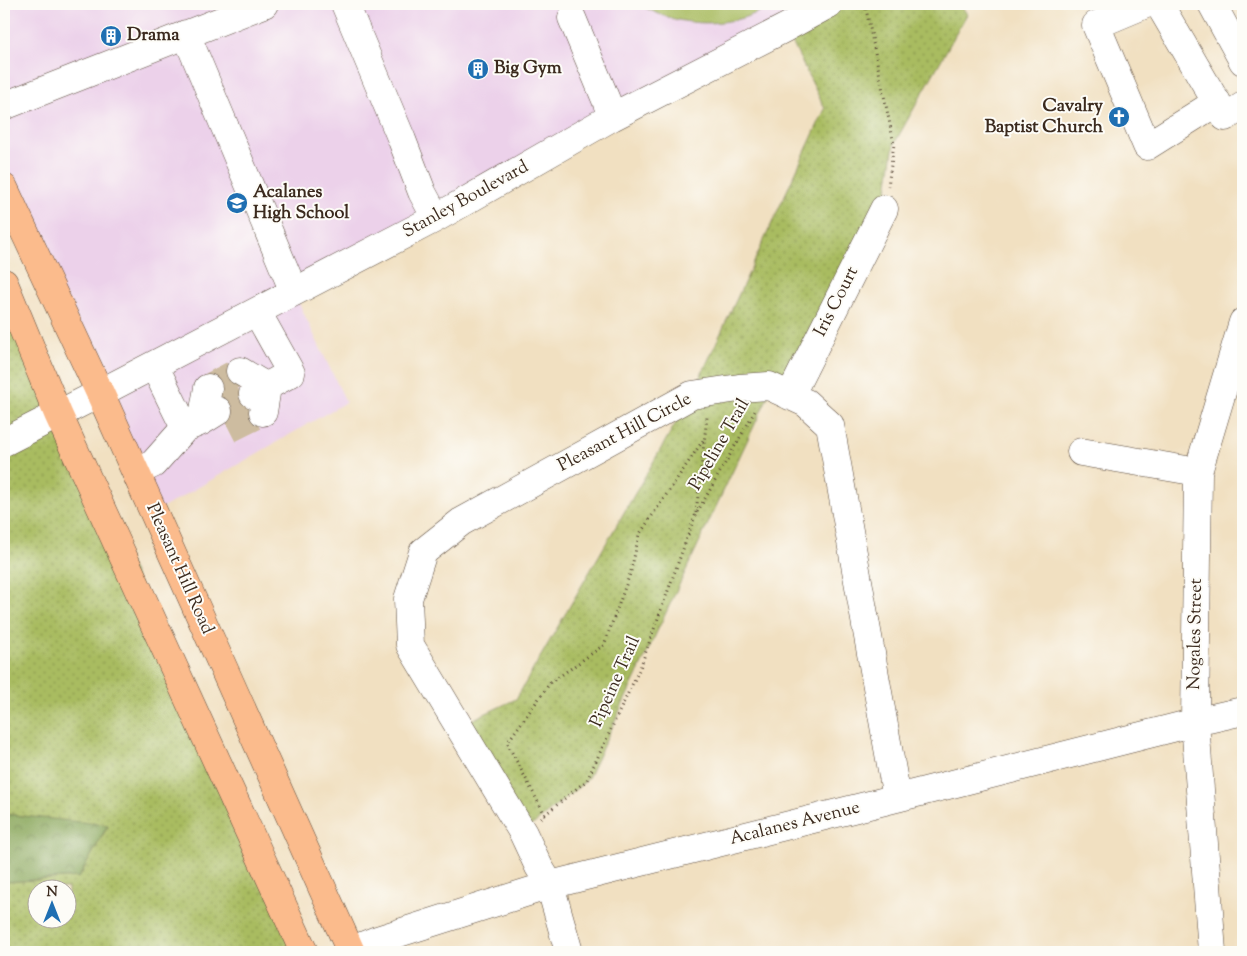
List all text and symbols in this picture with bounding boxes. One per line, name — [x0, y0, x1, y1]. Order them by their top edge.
place label: Drama — [127, 23, 180, 49]
building icon: Drama — [99, 24, 123, 48]
place label: Big Gym — [494, 56, 562, 82]
building icon: Big Gym — [466, 57, 490, 81]
place label: Cavalry Baptist Church — [985, 94, 1103, 141]
church icon: Cavalry Baptist Church — [1107, 105, 1131, 129]
street label: Stanley Boulevard — [398, 155, 534, 245]
place label: Acalanes High School — [253, 180, 350, 227]
school or university icon: Acalanes High School — [225, 191, 249, 215]
street label: Iris Court — [808, 262, 866, 342]
street label: Pleasant Hill Circle — [554, 387, 696, 479]
street label: Pipeline Trail — [683, 394, 757, 496]
street label: Pleasant Hill Road — [138, 499, 220, 639]
street label: Nogales Street — [1182, 578, 1210, 690]
street label: Pipeine Trail — [584, 632, 648, 732]
street label: Acalanes Avenue — [727, 795, 863, 853]
north arrow — [28, 878, 78, 928]
text: N — [46, 883, 58, 903]

